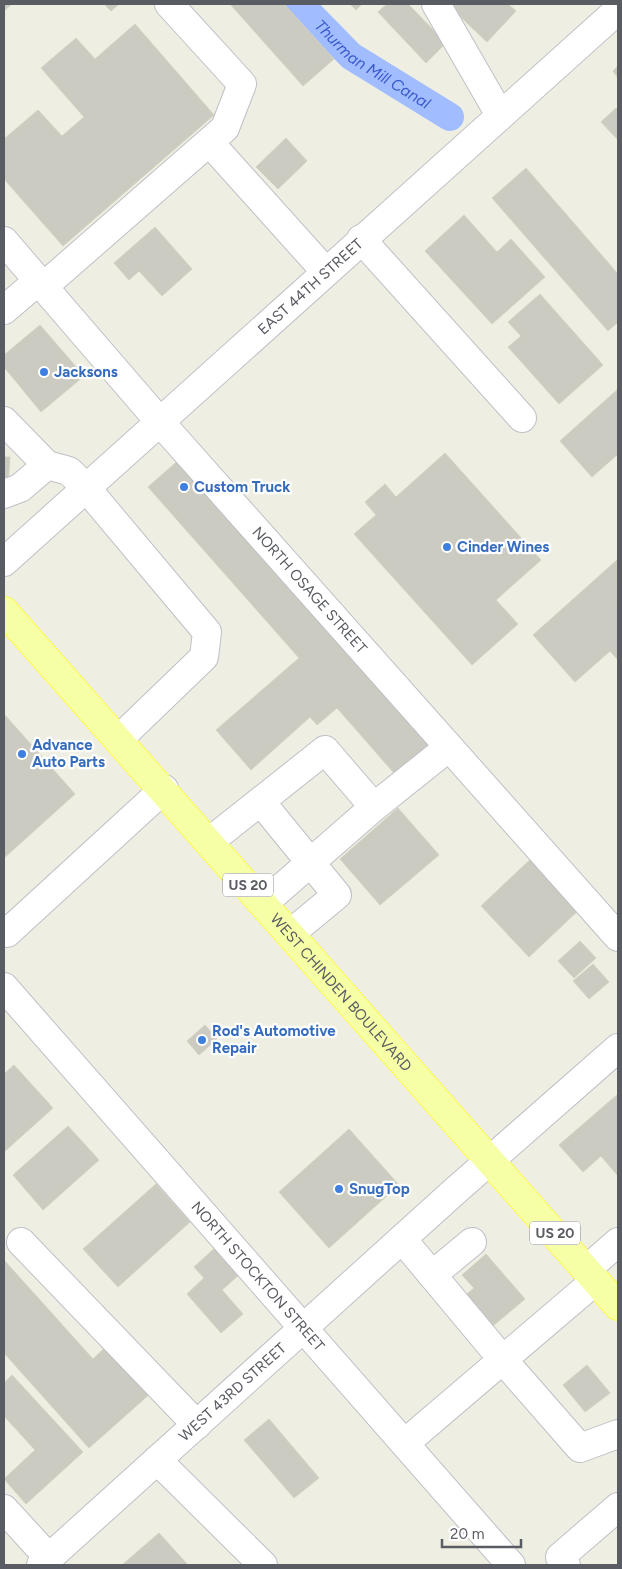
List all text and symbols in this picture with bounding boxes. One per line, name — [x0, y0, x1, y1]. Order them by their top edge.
water label: Thurman Mill Canal — [311, 16, 434, 113]
street label: EAST 44TH STREET — [254, 234, 367, 338]
place label: Jacksons — [54, 363, 118, 381]
marker: Jacksons — [38, 366, 50, 378]
place label: Custom Truck — [194, 478, 290, 496]
marker: Custom Truck — [178, 481, 190, 493]
street label: NORTH OSAGE STREET — [249, 523, 371, 658]
place label: Cinder Wines — [457, 538, 549, 556]
marker: Cinder Wines — [441, 541, 453, 553]
place label: Advance Auto Parts — [32, 736, 105, 771]
marker: Advance Auto Parts — [16, 748, 28, 760]
road number: US 20 — [223, 874, 273, 896]
street label: WEST CHINDEN BOULEVARD — [267, 910, 415, 1075]
place label: Rod's Automotive Repair — [212, 1022, 336, 1057]
marker: Rod's Automotive Repair — [196, 1034, 208, 1046]
place label: SnugTop — [349, 1180, 410, 1198]
marker: SnugTop — [333, 1183, 345, 1195]
street label: NORTH STOCKTON STREET — [187, 1198, 329, 1356]
road number: US 20 — [530, 1222, 580, 1244]
street label: WEST 43RD STREET — [175, 1338, 290, 1445]
scale bar — [442, 1516, 521, 1548]
text: 20 m — [450, 1525, 484, 1543]

